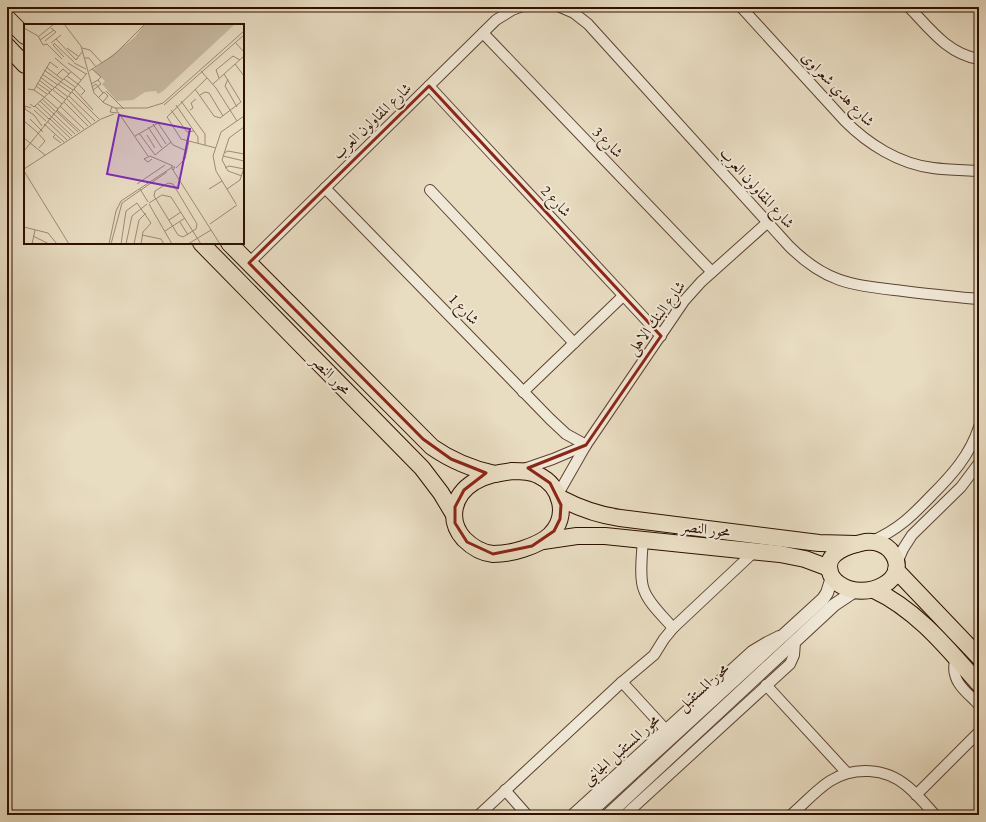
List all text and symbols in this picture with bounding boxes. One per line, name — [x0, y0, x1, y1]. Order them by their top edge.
inset map — [24, 24, 244, 244]
street label: شارع هدي شعراوى — [795, 47, 879, 133]
street label: شارع المقاولون العرب — [328, 78, 418, 166]
street label: شارع 3 — [586, 122, 628, 164]
street label: شارع المقاولون العرب — [713, 143, 799, 235]
street label: شارع 2 — [534, 181, 576, 223]
street label: شارع البنك الاهلى — [622, 277, 692, 361]
street label: شارع 1 — [442, 289, 484, 331]
street label: محور النصر — [305, 349, 355, 399]
street label: محور النصر — [679, 516, 731, 542]
street label: محور المستقبل — [673, 658, 734, 716]
street label: محور المستقبل الجانبى — [578, 710, 665, 791]

